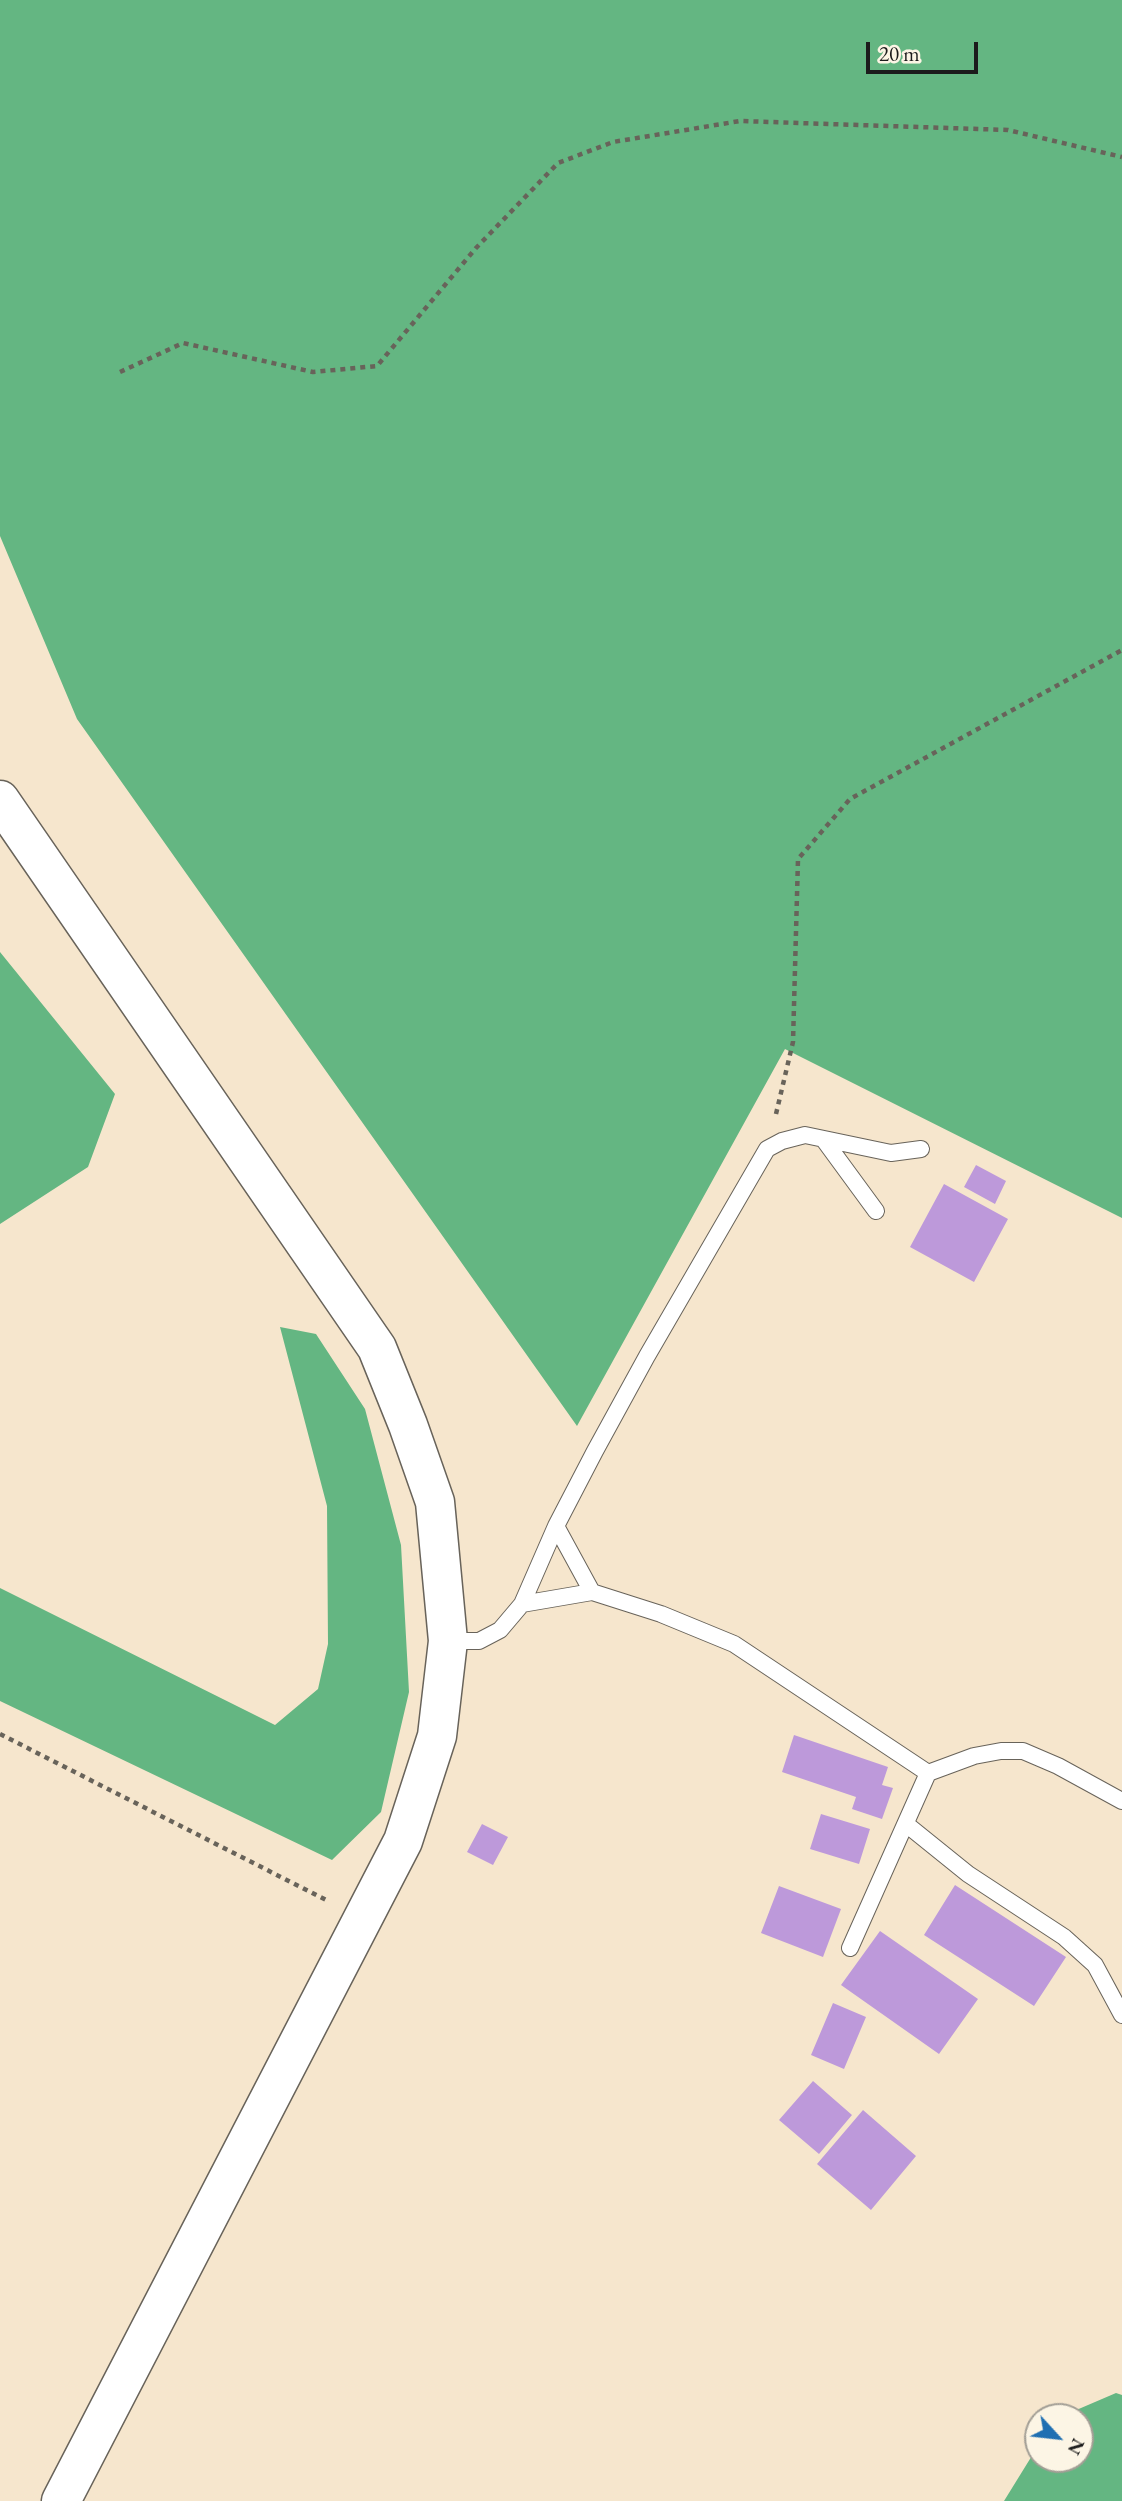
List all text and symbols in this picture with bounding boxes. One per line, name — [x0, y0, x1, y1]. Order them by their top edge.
scale bar — [870, 28, 982, 72]
text: 20 m — [879, 40, 920, 67]
north arrow — [1024, 2403, 1094, 2473]
text: N — [1062, 2434, 1091, 2459]

